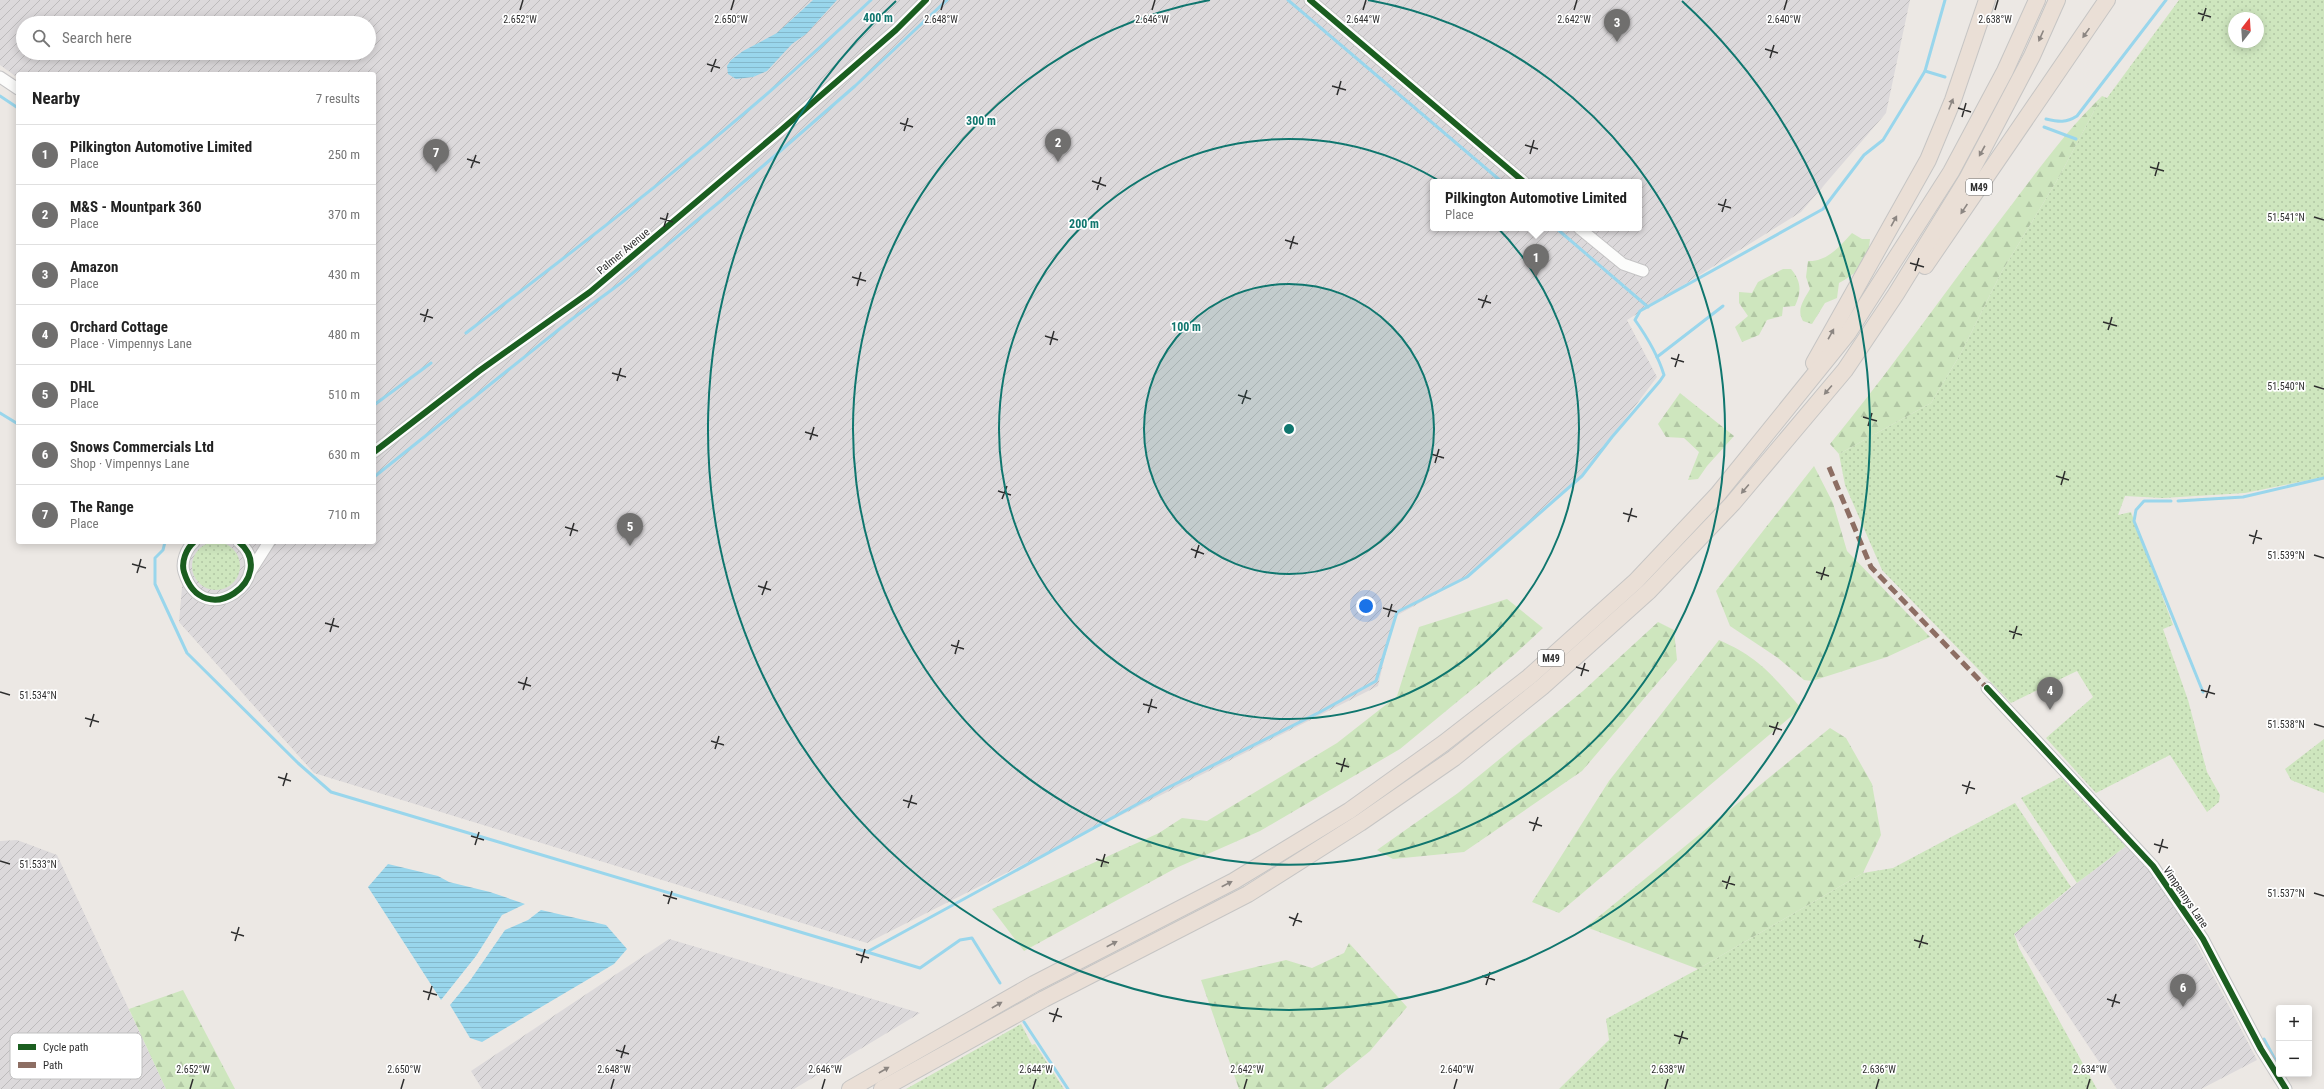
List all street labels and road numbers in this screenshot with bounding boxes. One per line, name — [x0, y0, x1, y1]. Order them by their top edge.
road number: M49 — [1966, 179, 1992, 195]
street label: Palmer Avenue — [594, 226, 652, 277]
road number: M49 — [1538, 650, 1564, 666]
street label: Vimpennys Lane — [2160, 864, 2211, 930]

